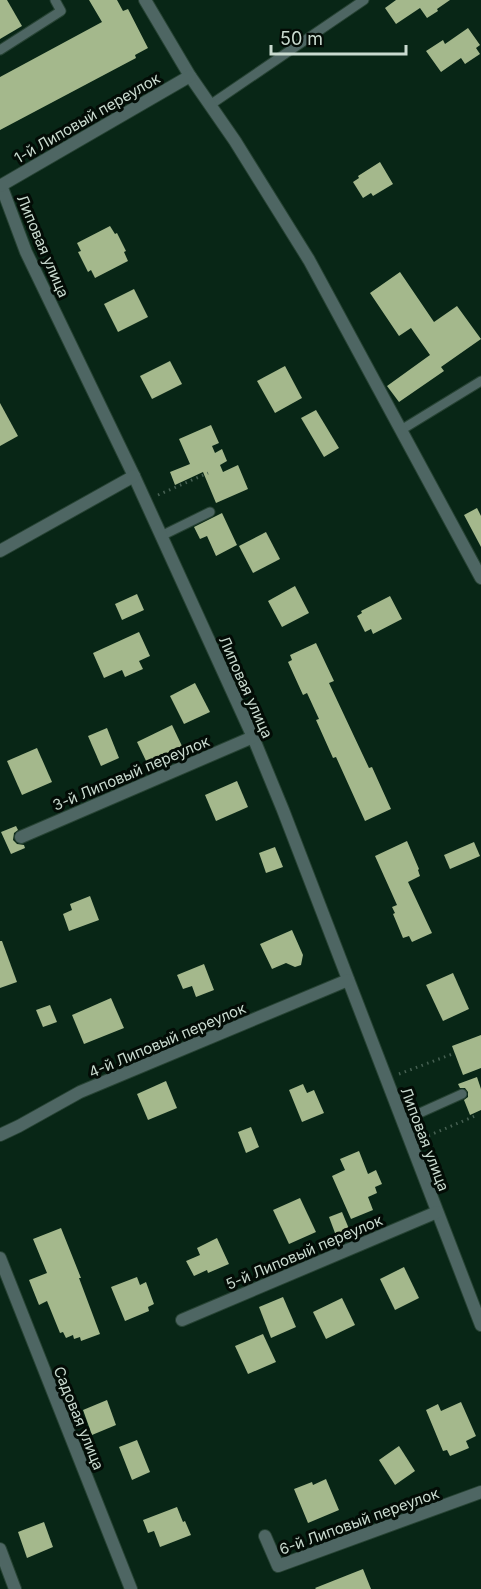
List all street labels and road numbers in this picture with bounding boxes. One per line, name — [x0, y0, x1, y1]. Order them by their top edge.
street label: 1-й Липовый переулок — [11, 68, 163, 168]
street label: Липовая улица — [13, 192, 73, 300]
street label: Липовая улица — [215, 633, 277, 741]
street label: 3-й Липовый переулок — [50, 731, 212, 815]
street label: 4-й Липовый переулок — [86, 998, 248, 1082]
street label: Липовая улица — [396, 1084, 454, 1194]
street label: 5-й Липовый переулок — [223, 1210, 385, 1294]
street label: Садовая улица — [50, 1364, 108, 1472]
street label: 6-й Липовый переулок — [277, 1483, 441, 1559]

